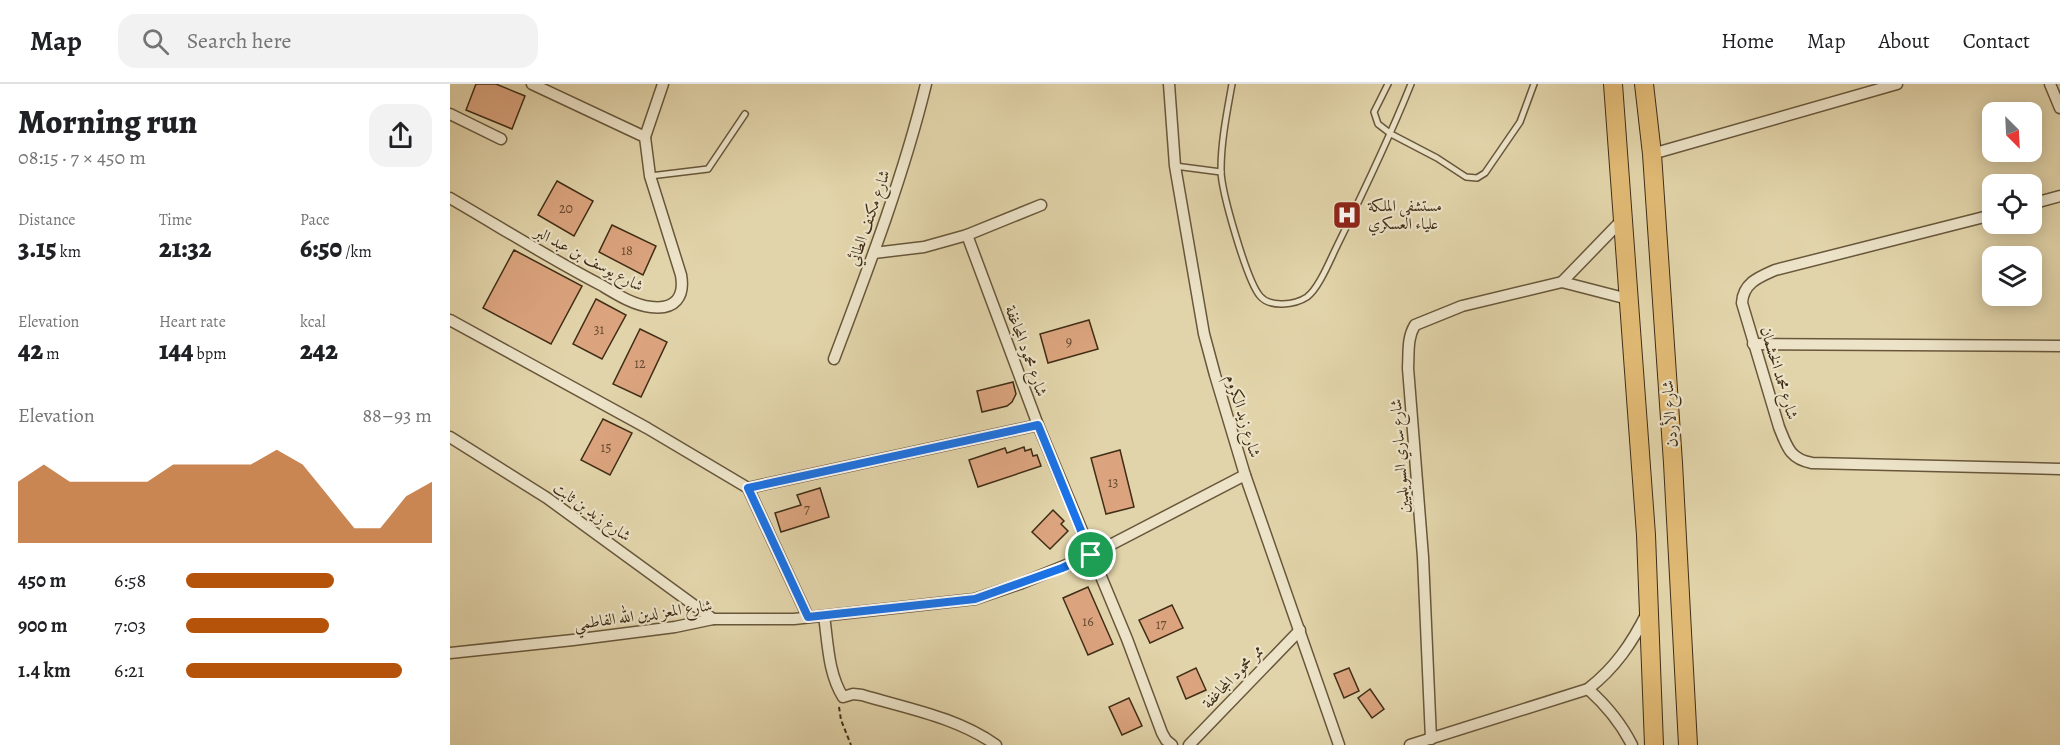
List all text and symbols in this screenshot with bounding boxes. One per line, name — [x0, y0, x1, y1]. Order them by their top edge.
search box — [118, 14, 538, 68]
text: Map — [30, 22, 82, 60]
icon: search — [139, 25, 172, 58]
text: Search here — [187, 26, 291, 56]
text: Home — [1721, 27, 1774, 55]
text: Map — [1807, 27, 1845, 55]
text: About — [1878, 27, 1930, 55]
text: Contact — [1963, 27, 2030, 55]
text: Morning run — [18, 99, 197, 144]
north arrow — [1982, 102, 2042, 162]
map controls — [1982, 102, 2042, 306]
button: share — [369, 104, 432, 167]
text: 08:15 · 7 × 450 m — [18, 144, 146, 171]
street label: شارع مكنف الطائي — [842, 167, 898, 270]
button: locate — [1982, 174, 2042, 234]
place label: مستشفى الملكة علياء العسكري — [1367, 195, 1442, 236]
house number: 20 — [559, 199, 573, 218]
hospital icon: مستشفى الملكة علياء العسكري — [1331, 199, 1363, 231]
text: Distance — [18, 209, 75, 231]
text: Time — [159, 209, 192, 231]
text: Pace — [300, 209, 330, 231]
street label: شارع يوسف بن عبد البر — [528, 220, 647, 299]
text: 3.15 — [18, 231, 57, 266]
text: 21:32 — [159, 231, 211, 266]
text: 6:50 — [300, 231, 342, 266]
text: km — [57, 241, 81, 263]
text: /km — [342, 241, 372, 263]
house number: 18 — [621, 241, 633, 260]
button: layers — [1982, 246, 2042, 306]
street label: شارع محمود المجاغفة — [997, 302, 1053, 400]
text: Elevation — [18, 311, 79, 333]
text: Heart rate — [159, 311, 226, 333]
text: kcal — [300, 311, 326, 333]
house number: 31 — [594, 320, 605, 339]
street label: شارع محمد الخشمان — [1753, 324, 1804, 423]
house number: 9 — [1066, 332, 1072, 351]
text: 42 — [18, 333, 43, 368]
text: 144 — [159, 333, 193, 368]
text: 242 — [300, 333, 338, 368]
text: m — [43, 343, 60, 365]
text: bpm — [193, 343, 227, 365]
house number: 12 — [634, 354, 646, 373]
street label: شارع زيد الكروم — [1217, 372, 1266, 461]
street label: شارع الأردن — [1656, 379, 1685, 448]
street label: شارع ساري السويلميين — [1385, 398, 1417, 514]
text: Elevation — [18, 402, 95, 429]
text: 88–93 m — [362, 402, 432, 429]
house number: 15 — [601, 438, 611, 457]
house number: 13 — [1108, 473, 1118, 492]
street label: شارع زيد بن ثابت — [548, 477, 635, 549]
house number: 7 — [804, 500, 810, 519]
pin — [1065, 529, 1116, 580]
icon: arrive — [1074, 538, 1107, 571]
text: 450 m — [18, 567, 66, 594]
text: 6:58 — [114, 567, 146, 594]
street label: شارع المعز لدين الله الفاطمي — [572, 592, 714, 640]
text: 900 m — [18, 612, 68, 639]
text: 7:03 — [114, 612, 146, 639]
house number: 16 — [1082, 612, 1094, 631]
house number: 17 — [1156, 615, 1166, 634]
street label: ممر محمود المجاغفة — [1197, 640, 1269, 714]
text: 1.4 km — [18, 657, 71, 684]
text: 6:21 — [114, 657, 144, 684]

